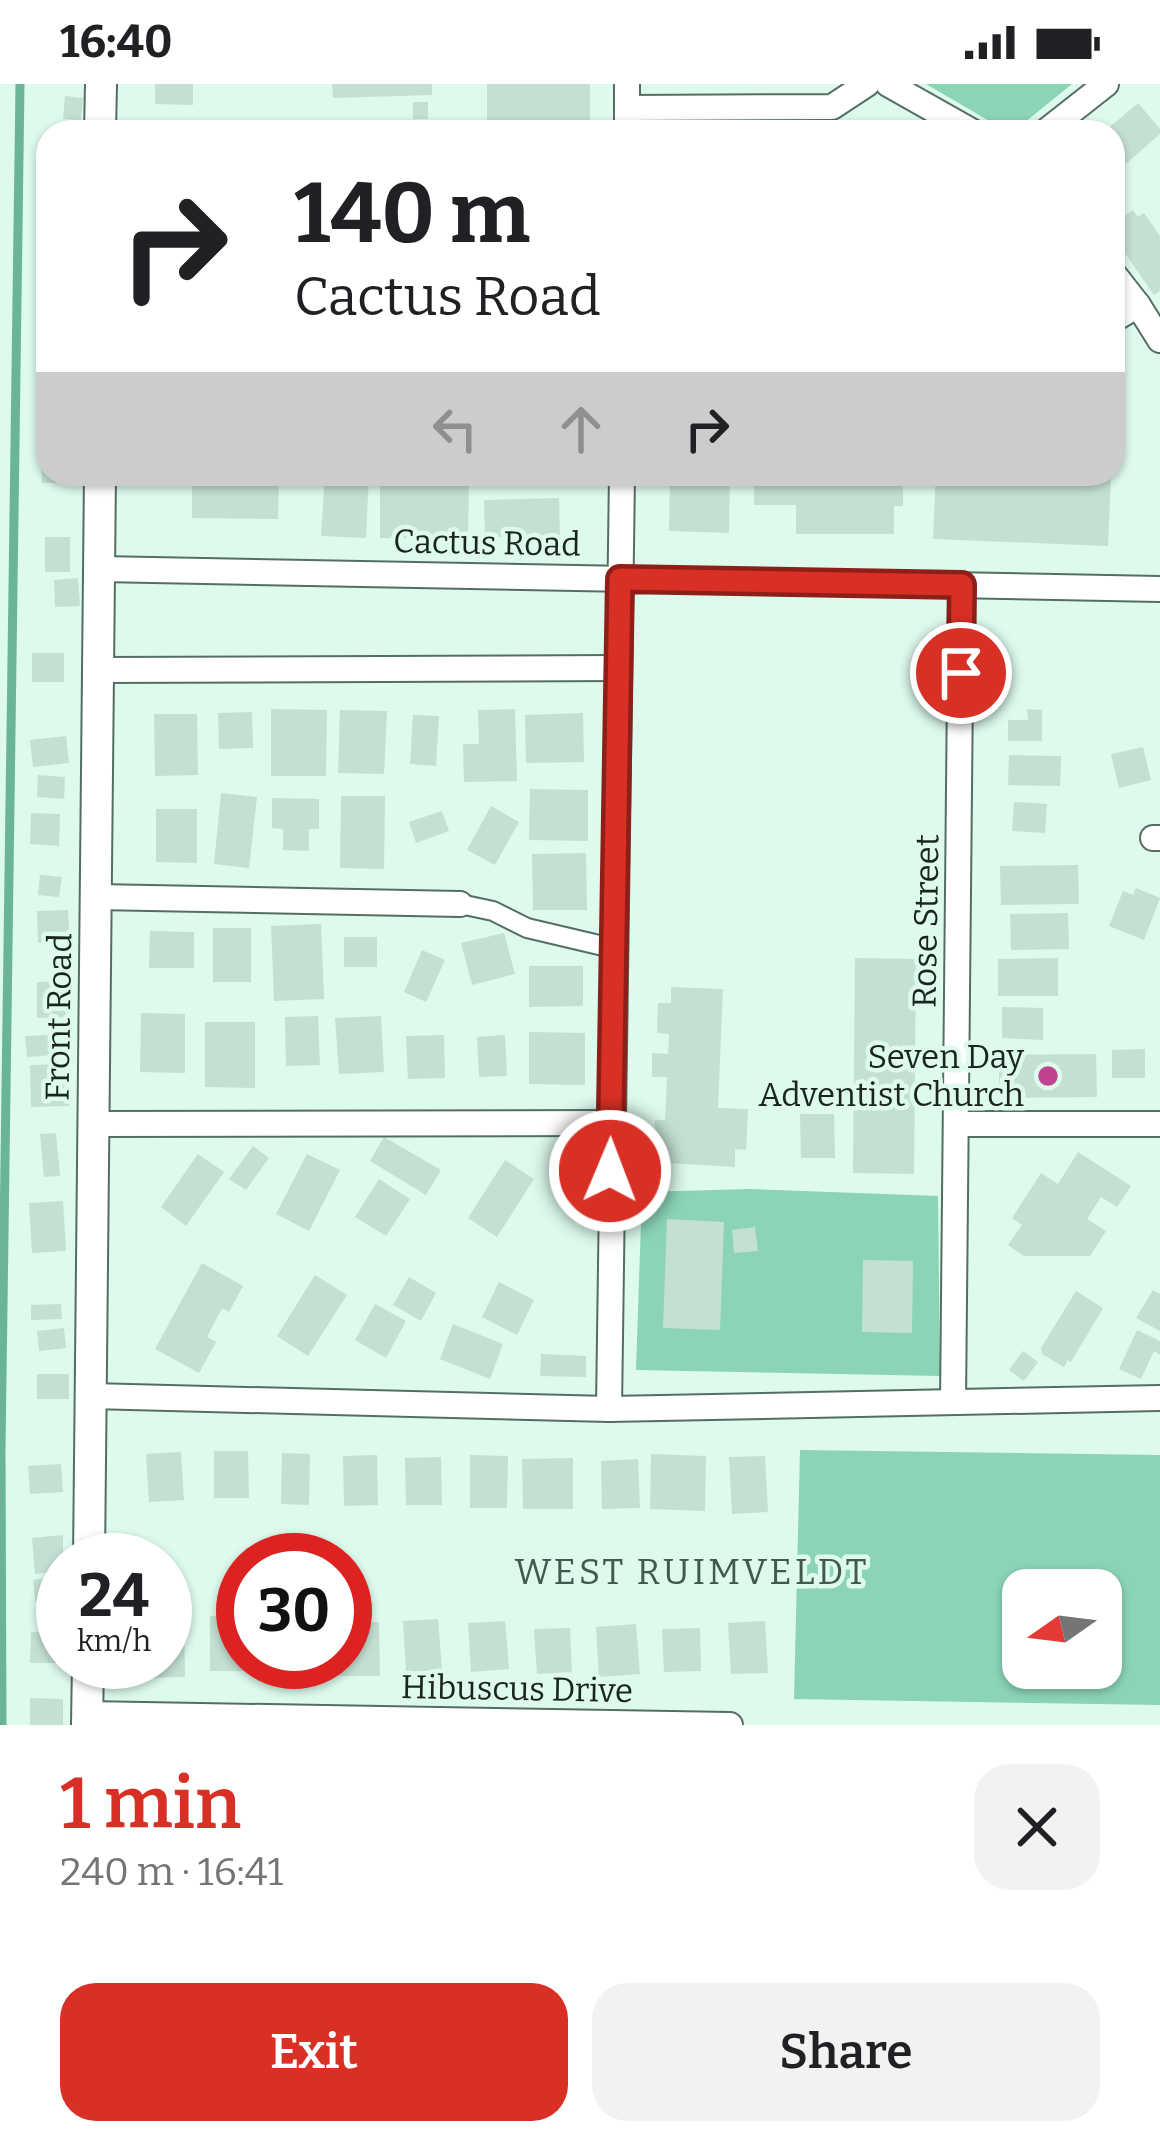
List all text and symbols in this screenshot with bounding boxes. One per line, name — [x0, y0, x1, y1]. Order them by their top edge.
text: 16:40 — [60, 15, 173, 69]
text: 140 m — [294, 163, 530, 264]
icon: right — [96, 168, 252, 324]
text: Cactus Road — [294, 265, 601, 329]
icon: left — [422, 396, 488, 462]
icon: ahead — [548, 396, 614, 462]
icon: right — [674, 396, 740, 462]
street label: Cactus Road — [393, 521, 581, 565]
pin — [910, 622, 1012, 724]
icon: arrive — [928, 640, 994, 706]
street label: Rose Street — [904, 834, 948, 1008]
street label: Front Road — [38, 933, 80, 1101]
place label: Seven Day Adventist Church — [759, 1037, 1025, 1115]
marker: Seven Day Adventist Church — [1035, 1063, 1061, 1089]
position arrow — [547, 1108, 673, 1234]
speed limit sign: 30 — [216, 1533, 372, 1689]
district label: WEST RUIMVELDT — [515, 1550, 869, 1594]
text: 24 — [79, 1560, 149, 1632]
north arrow — [1002, 1569, 1122, 1689]
map controls — [1002, 1569, 1122, 1689]
text: km/h — [77, 1623, 151, 1659]
street label: Hibuscus Drive — [401, 1667, 633, 1711]
text: 1 min — [60, 1761, 241, 1847]
button: close — [974, 1764, 1100, 1890]
text: 240 m · 16:41 — [60, 1849, 283, 1895]
button: Exit — [60, 1983, 568, 2121]
button: Share — [592, 1983, 1100, 2121]

